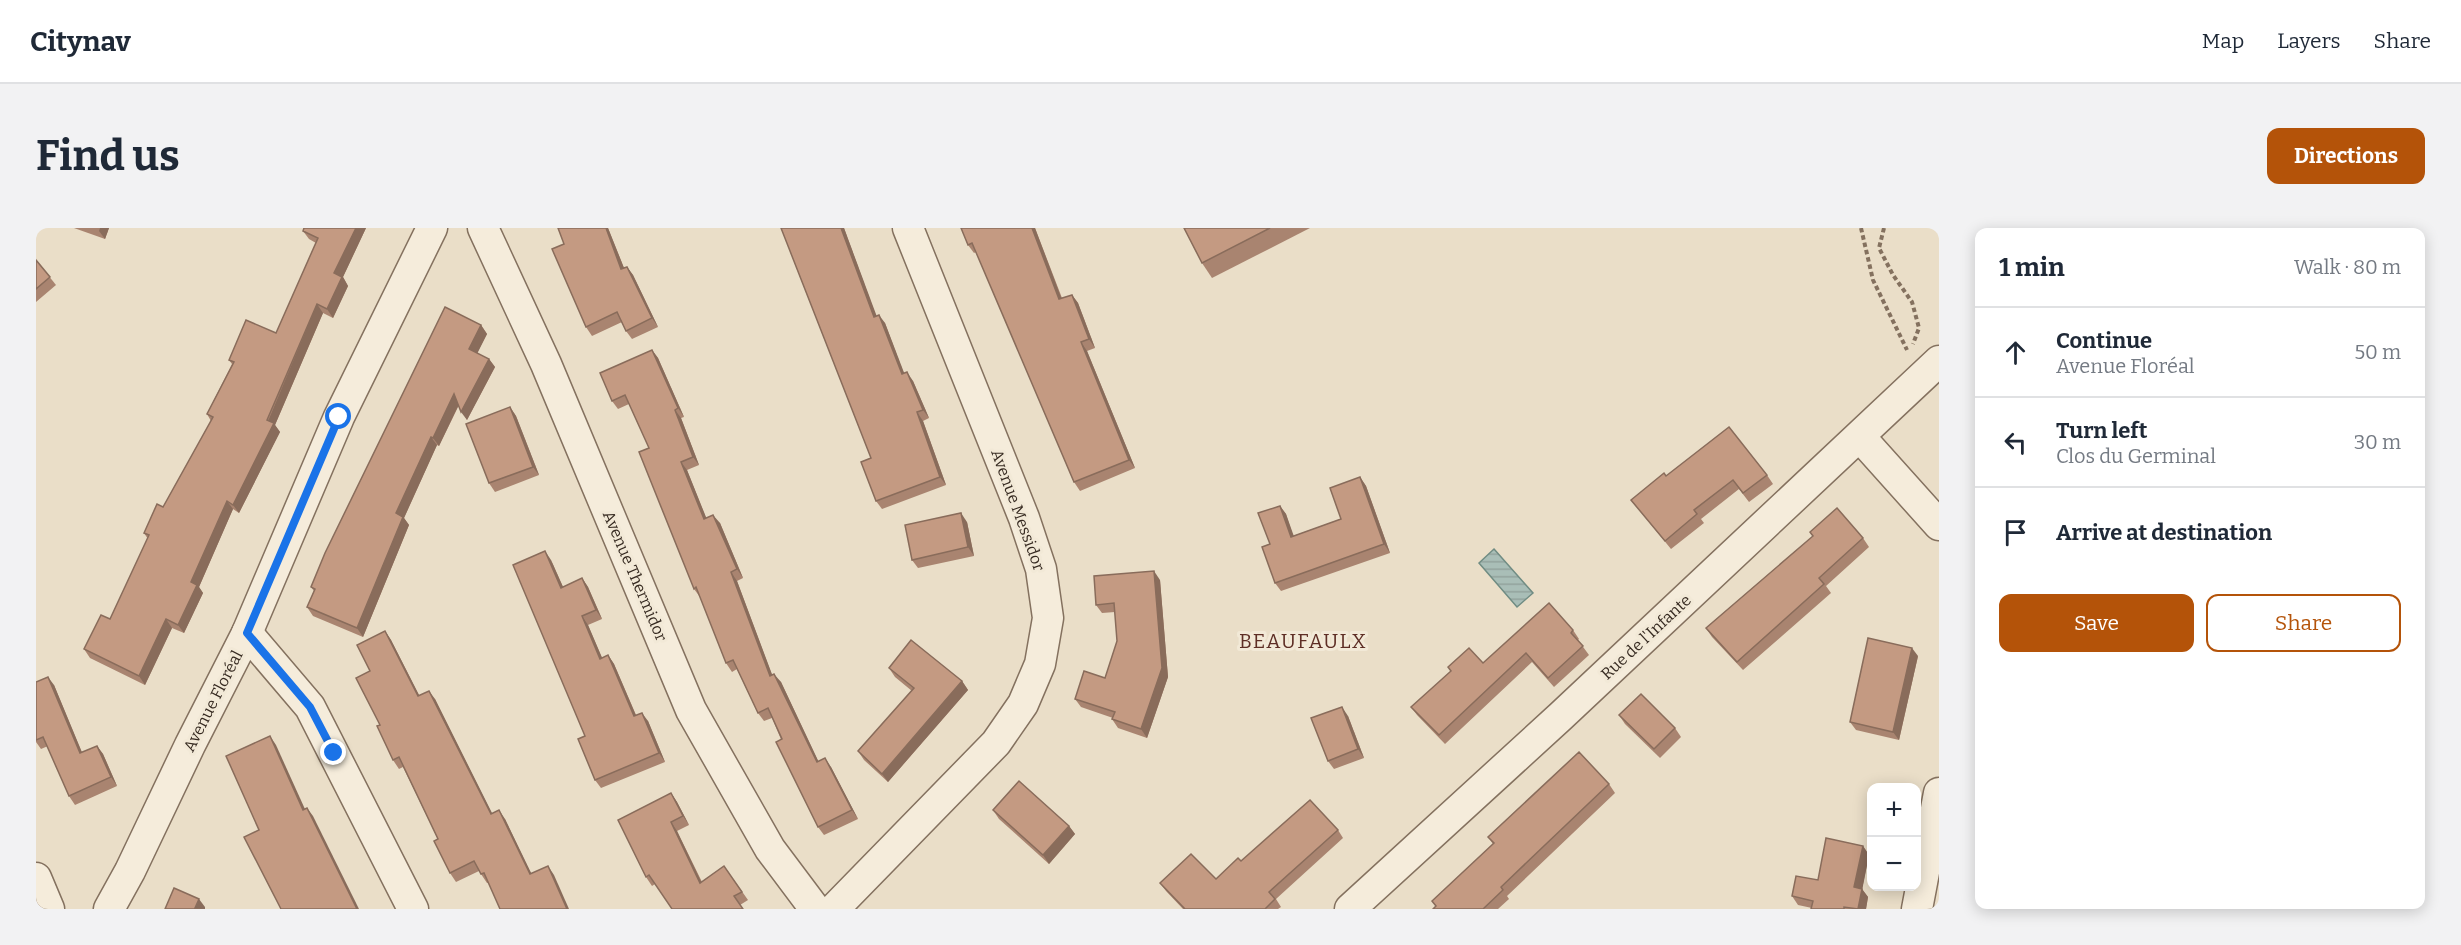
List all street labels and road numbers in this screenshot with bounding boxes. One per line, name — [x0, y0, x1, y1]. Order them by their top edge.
street label: Avenue Messidor — [987, 447, 1049, 573]
street label: Avenue Thermidor — [599, 508, 671, 644]
street label: Rue de l'Infante — [1597, 590, 1695, 684]
street label: Avenue Floréal — [179, 647, 247, 755]

